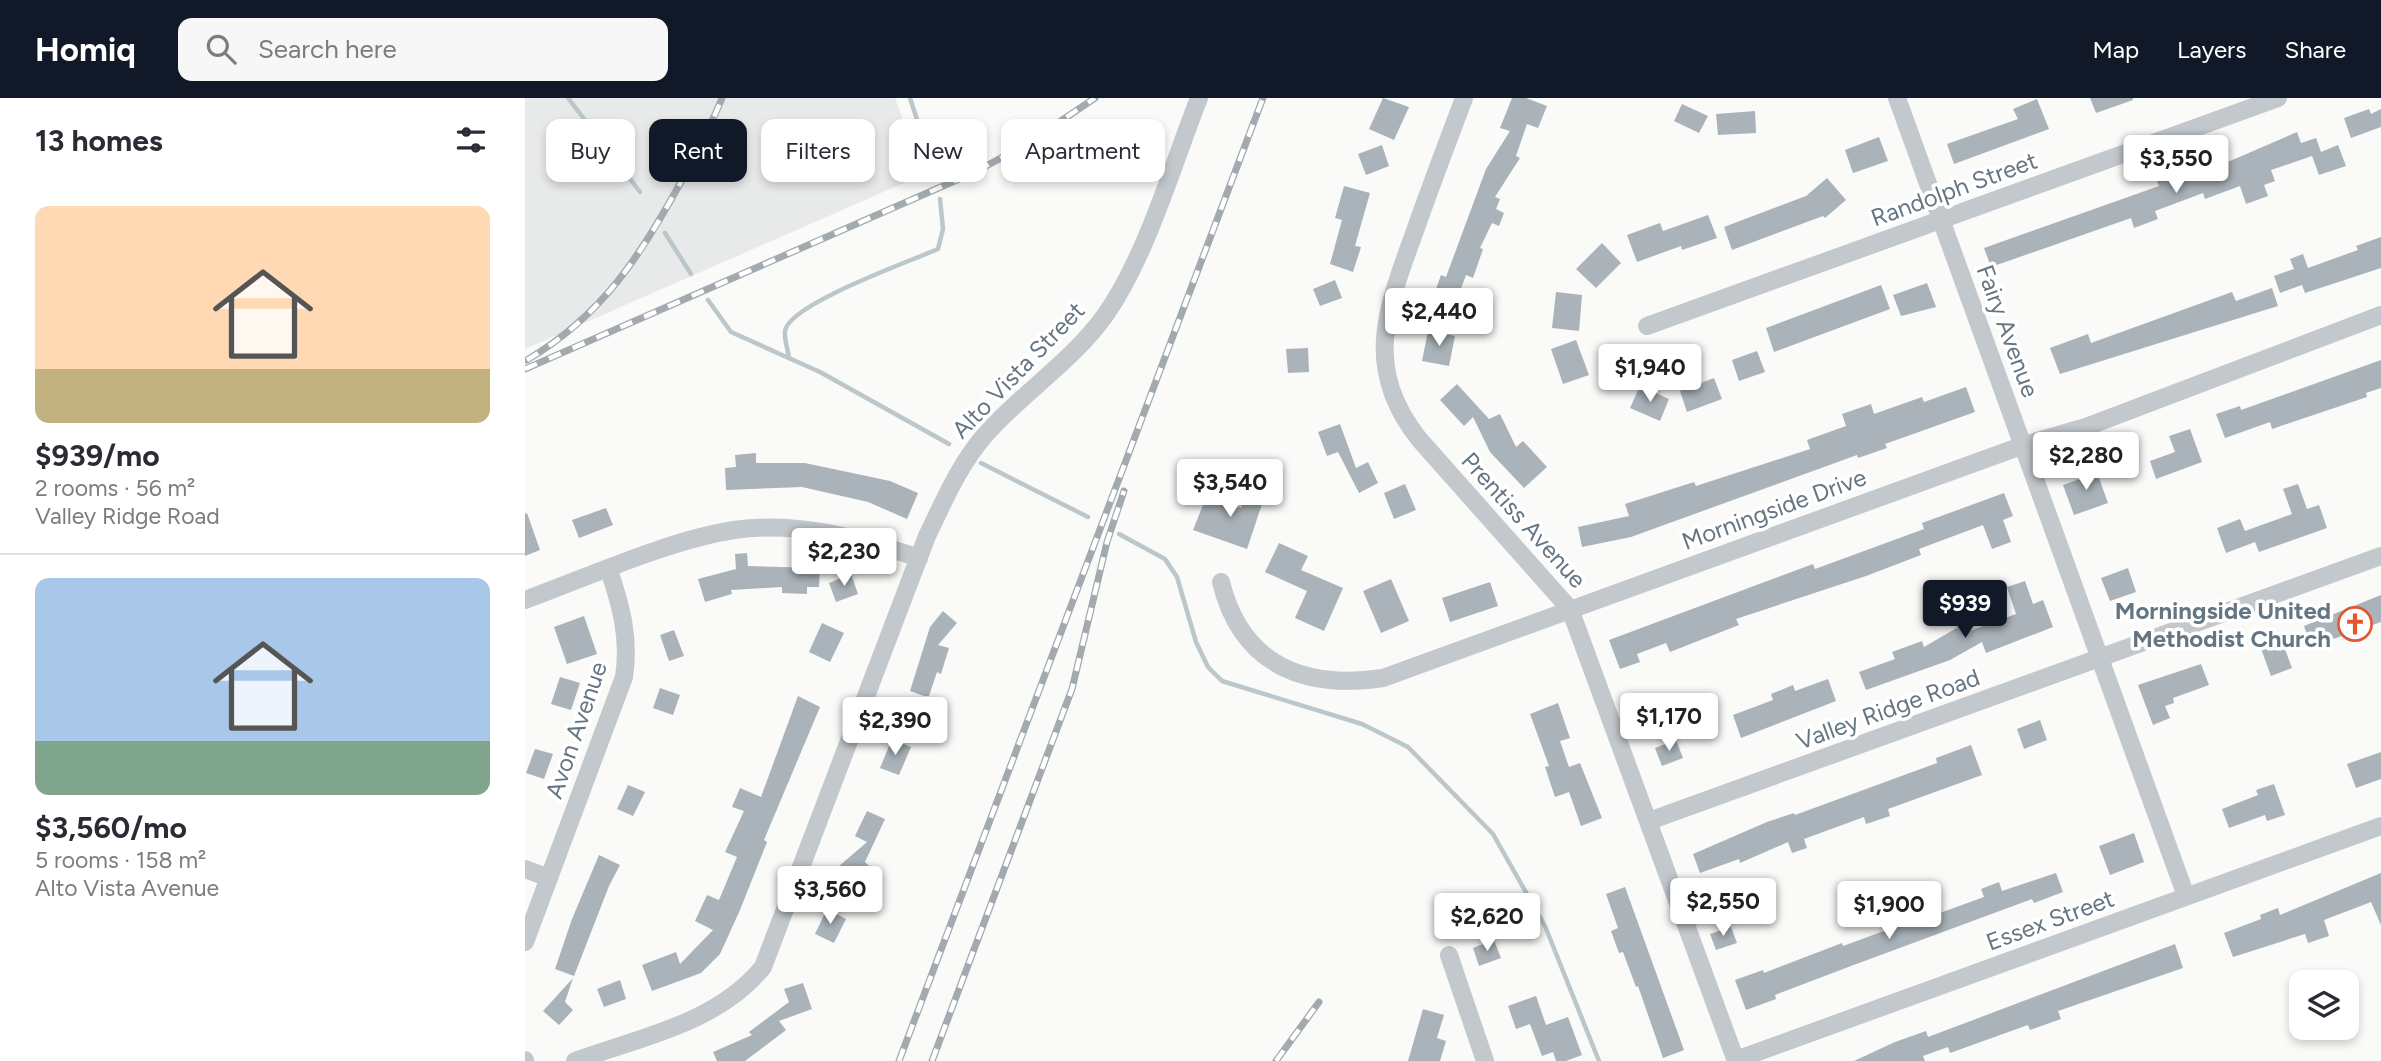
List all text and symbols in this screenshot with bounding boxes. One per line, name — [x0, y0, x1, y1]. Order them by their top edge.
search box — [178, 18, 668, 81]
text: Homiq — [35, 30, 136, 69]
icon: search — [202, 30, 240, 68]
text: Search here — [258, 33, 397, 65]
text: Map — [2092, 35, 2139, 64]
text: Layers — [2177, 35, 2246, 64]
text: Share — [2284, 35, 2346, 64]
chip: Buy — [546, 119, 635, 182]
chip: Rent — [649, 119, 747, 182]
chip: Filters — [761, 119, 875, 182]
chip: New — [889, 119, 987, 182]
chip: Apartment — [1001, 119, 1165, 182]
icon: filters — [452, 121, 490, 159]
text: 13 homes — [35, 122, 163, 159]
pin: $3,550 — [2119, 136, 2233, 195]
text: $3,550 — [2139, 144, 2213, 172]
street label: Randolph Street — [1867, 146, 2041, 232]
icon: home — [200, 251, 326, 377]
street label: Fairy Avenue — [1971, 261, 2045, 401]
pin: $2,440 — [1382, 288, 1496, 348]
street label: Alto Vista Street — [946, 296, 1090, 444]
text: $2,440 — [1401, 297, 1477, 325]
pin: $1,940 — [1593, 344, 1707, 404]
text: $1,940 — [1614, 353, 1686, 381]
pin: $2,280 — [2029, 432, 2143, 492]
text: $939/mo — [35, 437, 160, 474]
text: $2,280 — [2049, 441, 2123, 469]
street label: Prentiss Avenue — [1456, 446, 1592, 594]
pin: $3,540 — [1173, 460, 1287, 519]
street label: Morningside Drive — [1678, 462, 1870, 556]
text: $3,540 — [1193, 468, 1267, 496]
text: 2 rooms · 56 m² — [35, 474, 195, 502]
text: Valley Ridge Road — [35, 502, 220, 530]
pin: $2,230 — [787, 528, 901, 588]
text: $2,230 — [808, 537, 880, 565]
pin: $939 — [1924, 580, 2006, 640]
text: $939 — [1939, 589, 1991, 617]
place label: Morningside United Methodist Church — [2115, 596, 2331, 653]
church icon: Morningside United Methodist Church — [2336, 605, 2374, 643]
icon: home — [200, 623, 326, 749]
street label: Avon Avenue — [539, 658, 613, 802]
street label: Valley Ridge Road — [1792, 662, 1984, 756]
pin: $1,170 — [1612, 694, 1726, 753]
pin: $2,390 — [838, 698, 952, 757]
text: $1,170 — [1636, 702, 1702, 730]
text: $2,390 — [858, 706, 932, 734]
text: $3,560/mo — [35, 809, 187, 846]
text: 5 rooms · 158 m² — [35, 846, 206, 874]
pin: $3,560 — [773, 866, 887, 926]
text: Alto Vista Avenue — [35, 874, 219, 902]
text: $3,560 — [793, 875, 867, 903]
pin: $2,550 — [1666, 878, 1780, 938]
pin: $1,900 — [1832, 882, 1946, 941]
street label: Essex Street — [1982, 883, 2118, 957]
text: $2,550 — [1686, 887, 1760, 915]
text: $1,900 — [1853, 890, 1925, 918]
pin: $2,620 — [1430, 894, 1544, 953]
text: $2,620 — [1450, 902, 1524, 930]
map controls — [2289, 970, 2359, 1040]
button: layers — [2289, 970, 2359, 1040]

